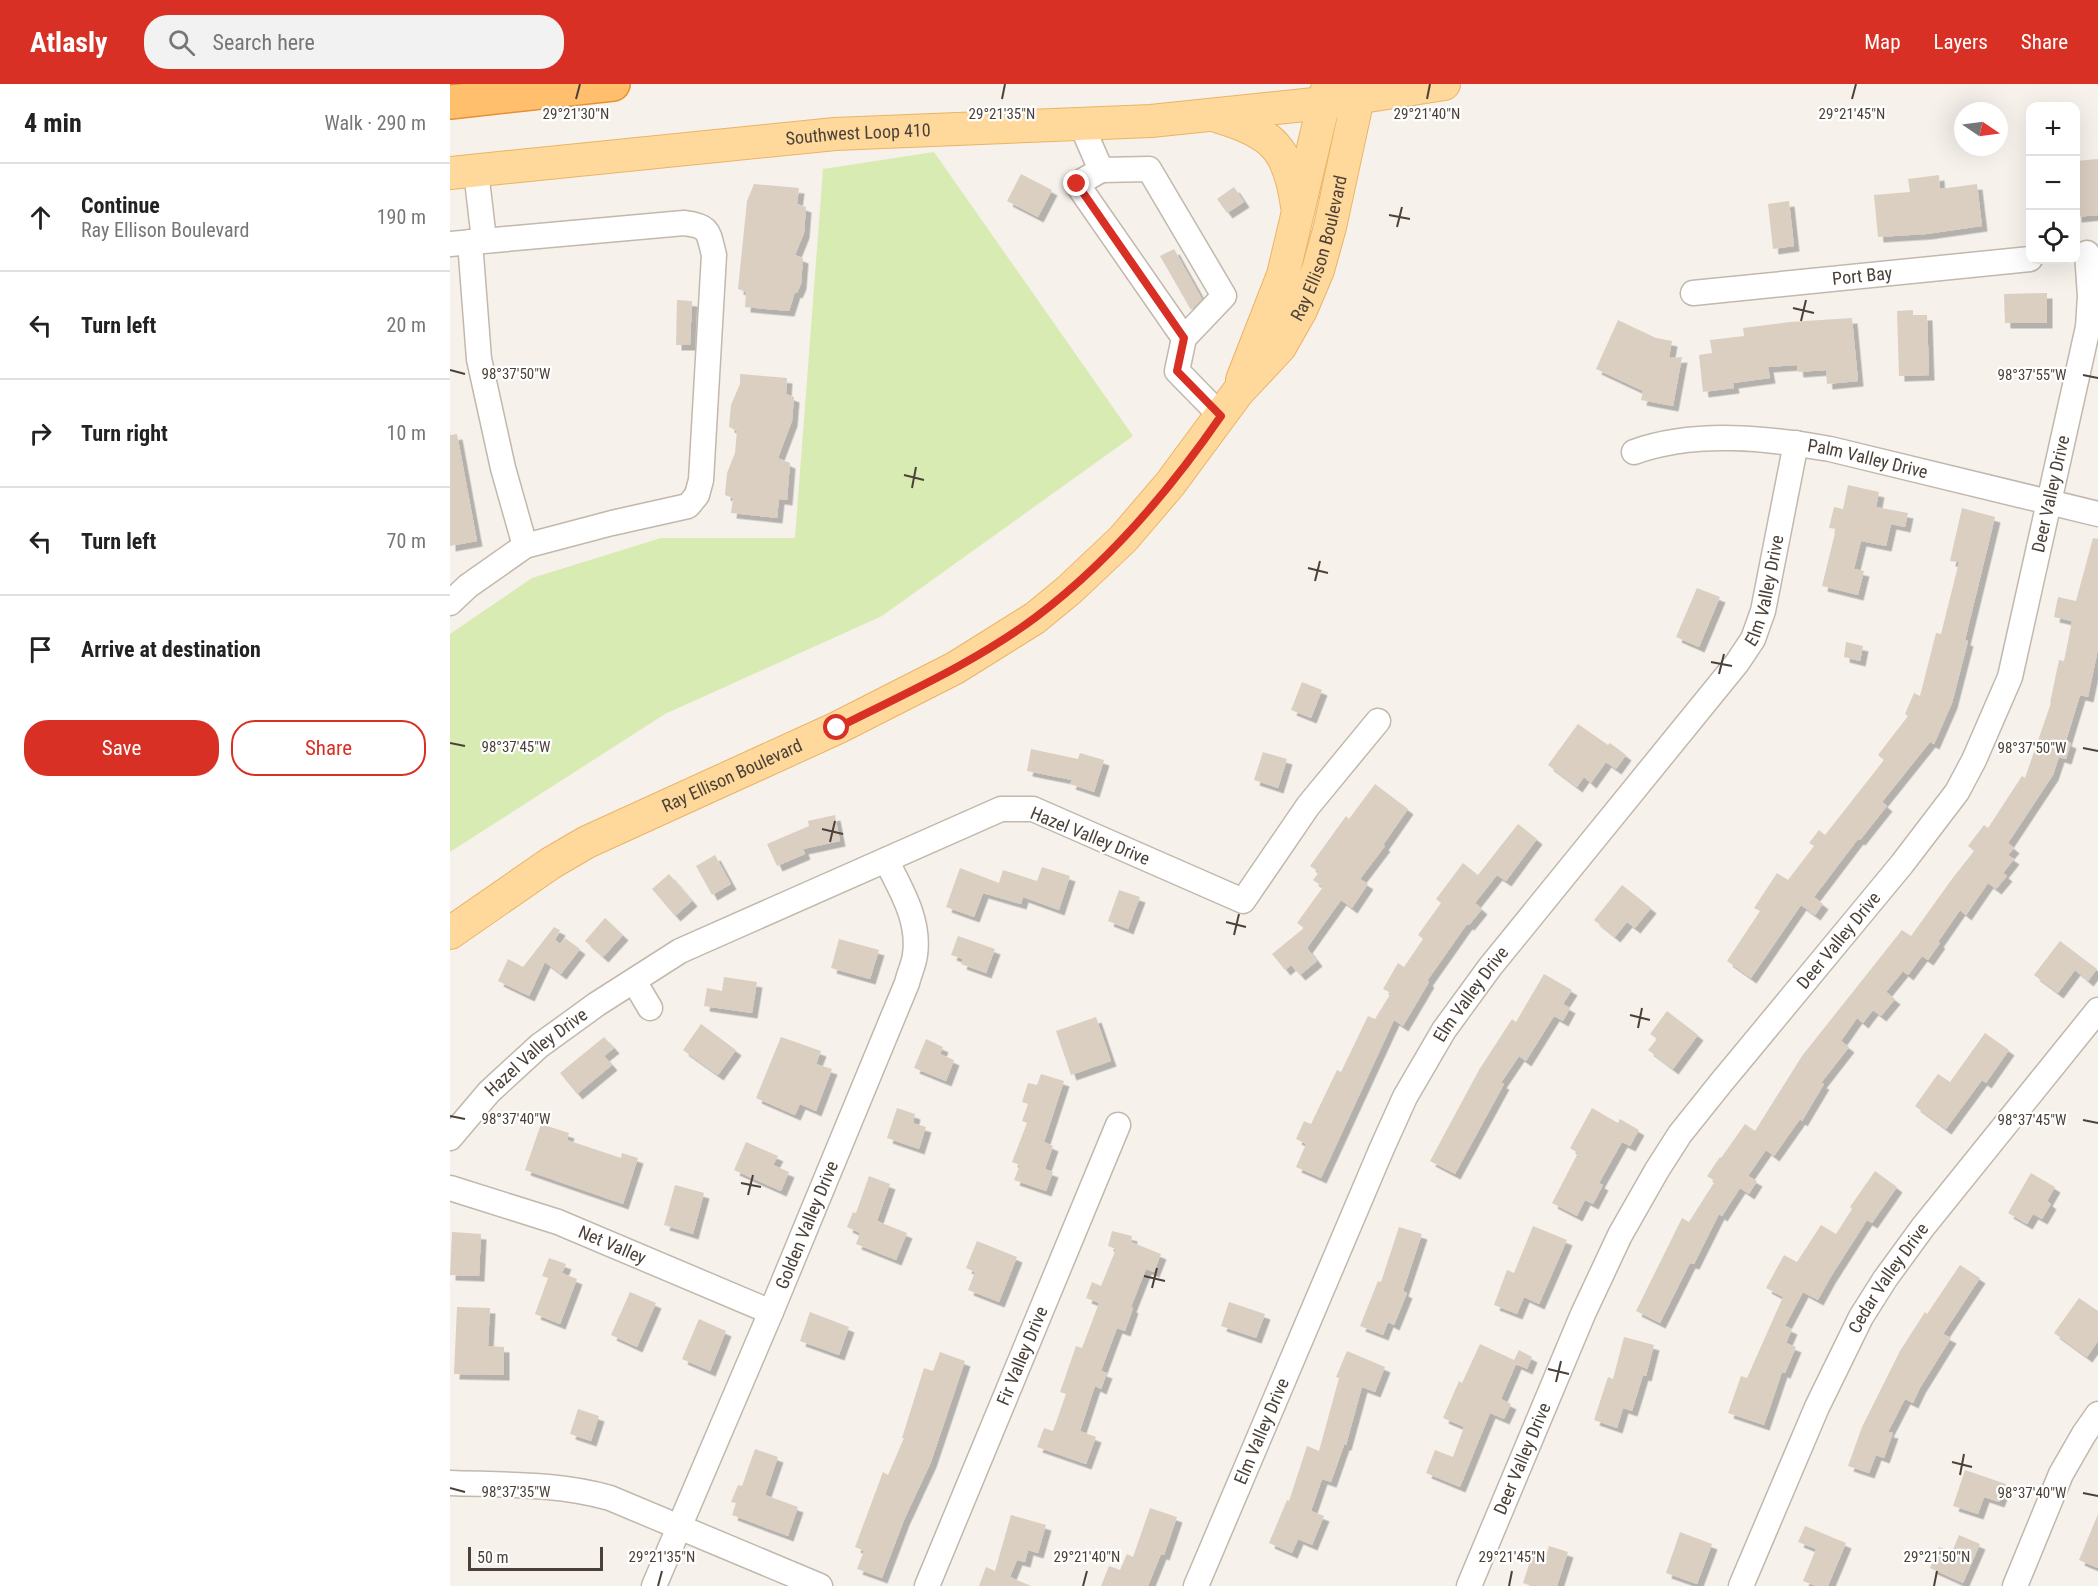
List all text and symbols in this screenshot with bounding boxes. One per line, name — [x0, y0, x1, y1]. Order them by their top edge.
search box — [144, 15, 564, 69]
text: Atlasly — [30, 26, 108, 59]
icon: search — [165, 26, 198, 59]
text: Search here — [213, 30, 315, 55]
text: Map — [1864, 30, 1901, 54]
text: Layers — [1934, 30, 1988, 54]
text: Share — [2021, 30, 2068, 54]
north arrow — [1954, 102, 2008, 156]
map controls — [2026, 102, 2080, 264]
button: + — [2026, 102, 2080, 156]
text: 29°21'30"N — [543, 105, 609, 123]
text: 29°21'35"N — [969, 105, 1035, 123]
text: 29°21'40"N — [1394, 105, 1460, 123]
text: 29°21'45"N — [1819, 105, 1885, 123]
text: 4 min — [24, 108, 82, 138]
text: Walk · 290 m — [325, 111, 426, 135]
street label: Southwest Loop 410 — [785, 119, 931, 149]
button: − — [2026, 156, 2080, 210]
route end — [1063, 170, 1089, 196]
street label: Ray Ellison Boulevard — [1286, 173, 1351, 325]
text: Continue — [81, 193, 160, 218]
icon: ahead — [24, 201, 57, 234]
text: 190 m — [377, 205, 426, 229]
button: locate — [2026, 210, 2080, 264]
text: Ray Ellison Boulevard — [81, 218, 249, 242]
street label: Port Bay — [1831, 262, 1894, 289]
icon: left — [24, 309, 57, 342]
text: Turn left — [81, 313, 156, 338]
text: 20 m — [387, 313, 426, 337]
text: 98°37'50"W — [482, 365, 551, 383]
text: 98°37'55"W — [1998, 366, 2067, 384]
icon: right — [24, 417, 57, 450]
text: Turn right — [81, 421, 168, 446]
text: 10 m — [387, 421, 426, 445]
street label: Deer Valley Drive — [2027, 433, 2074, 554]
street label: Palm Valley Drive — [1806, 434, 1930, 482]
icon: left — [24, 525, 57, 558]
text: Turn left — [81, 529, 156, 554]
text: 70 m — [387, 529, 426, 553]
street label: Elm Valley Drive — [1740, 533, 1788, 650]
icon: arrive — [24, 633, 57, 666]
text: Arrive at destination — [81, 637, 261, 662]
route start — [823, 714, 849, 740]
button: Save — [24, 720, 219, 776]
button: Share — [231, 720, 426, 776]
street label: Ray Ellison Boulevard — [658, 734, 805, 816]
text: 98°37'45"W — [482, 738, 551, 756]
text: 98°37'50"W — [1998, 739, 2067, 757]
street label: Hazel Valley Drive — [1028, 802, 1153, 869]
street label: Deer Valley Drive — [1792, 887, 1884, 993]
street label: Elm Valley Drive — [1428, 942, 1512, 1045]
street label: Hazel Valley Drive — [480, 1004, 591, 1101]
text: 98°37'40"W — [482, 1110, 551, 1128]
text: 98°37'45"W — [1998, 1111, 2067, 1129]
street label: Golden Valley Drive — [771, 1158, 842, 1292]
street label: Cedar Valley Drive — [1844, 1219, 1932, 1337]
street label: Net Valley — [575, 1221, 650, 1268]
street label: Fir Valley Drive — [992, 1303, 1052, 1408]
street label: Elm Valley Drive — [1229, 1375, 1293, 1487]
street label: Deer Valley Drive — [1489, 1399, 1555, 1518]
text: 98°37'35"W — [482, 1483, 551, 1501]
text: 98°37'40"W — [1998, 1484, 2067, 1502]
scale bar — [468, 1544, 603, 1572]
text: 50 m — [477, 1548, 509, 1567]
text: 29°21'35"N — [629, 1548, 695, 1566]
text: 29°21'40"N — [1054, 1548, 1120, 1566]
text: 29°21'45"N — [1479, 1548, 1545, 1566]
text: 29°21'50"N — [1904, 1548, 1970, 1566]

